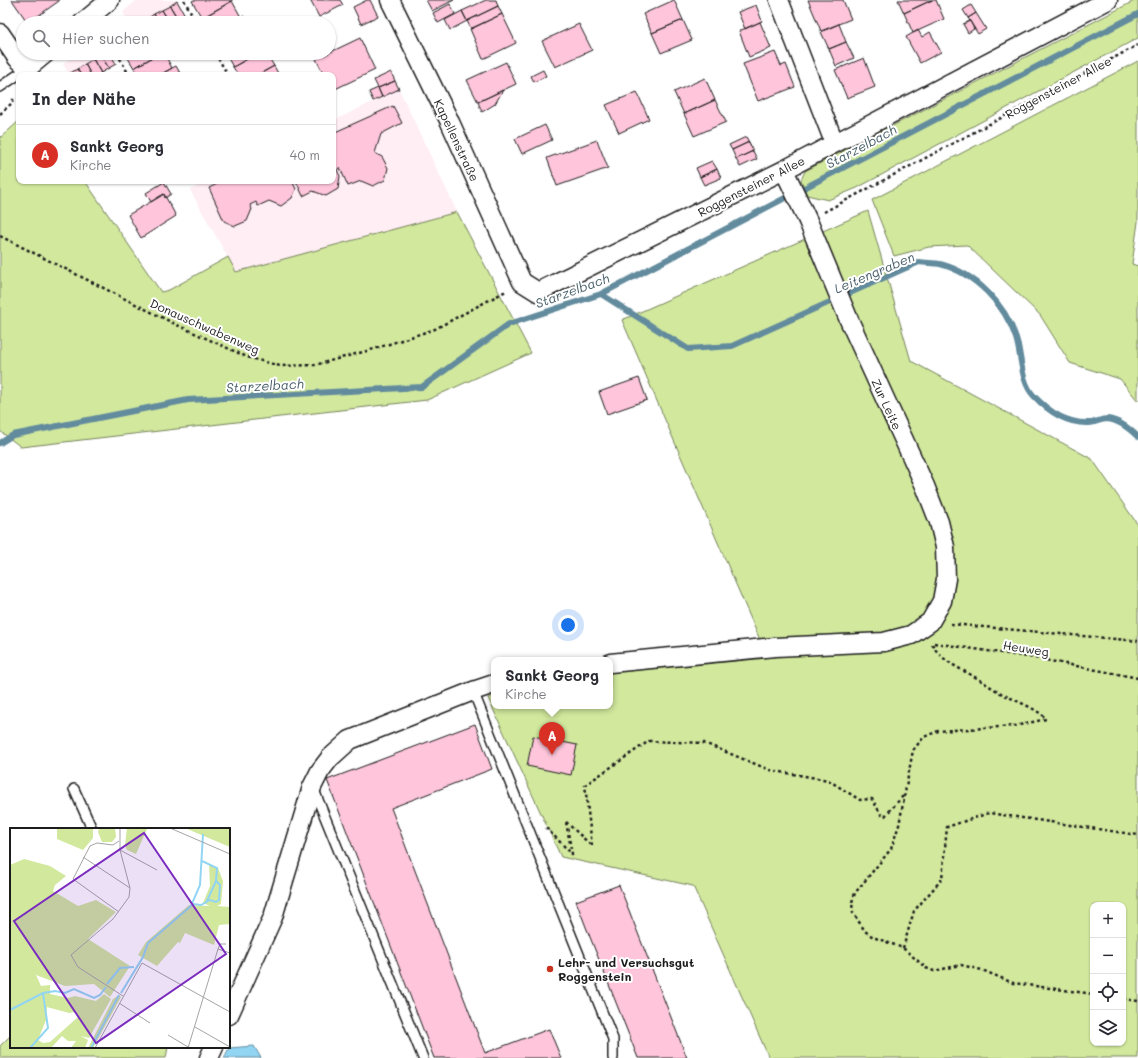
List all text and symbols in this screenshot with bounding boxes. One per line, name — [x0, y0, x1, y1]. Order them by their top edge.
search box — [16, 16, 336, 60]
icon: search — [30, 27, 52, 49]
text: Hier suchen — [62, 28, 149, 48]
street label: Roggensteiner Allee — [1002, 52, 1114, 122]
text: In der Nähe — [32, 87, 136, 109]
street label: Kapellenstraße — [431, 96, 483, 184]
water label: Starzelbach — [823, 120, 899, 172]
text: Sankt Georg — [70, 136, 164, 156]
text: A — [40, 146, 50, 163]
text: 40 m — [290, 146, 320, 163]
street label: Roggensteiner Allee — [695, 152, 807, 220]
text: Kirche — [70, 156, 111, 173]
water label: Leitengraben — [831, 247, 917, 297]
water label: Starzelbach — [533, 269, 611, 311]
street label: Donauschwabenweg — [148, 295, 262, 357]
water label: Starzelbach — [226, 374, 304, 396]
street label: Zur Leite — [868, 376, 906, 432]
your location — [558, 615, 578, 635]
street label: Heuweg — [1002, 636, 1050, 660]
popup — [491, 657, 613, 709]
text: Sankt Georg — [505, 665, 599, 685]
text: Kirche — [505, 685, 547, 702]
pin: A — [539, 722, 565, 755]
inset map — [10, 828, 230, 1048]
map controls — [1090, 902, 1126, 1046]
button: + — [1090, 902, 1126, 938]
button: − — [1090, 938, 1126, 974]
place label: Lehr- und Versuchsgut Roggenstein — [558, 954, 694, 984]
marker: Lehr- und Versuchsgut Roggenstein — [545, 964, 555, 974]
button: locate — [1090, 974, 1126, 1010]
button: layers — [1090, 1010, 1126, 1046]

